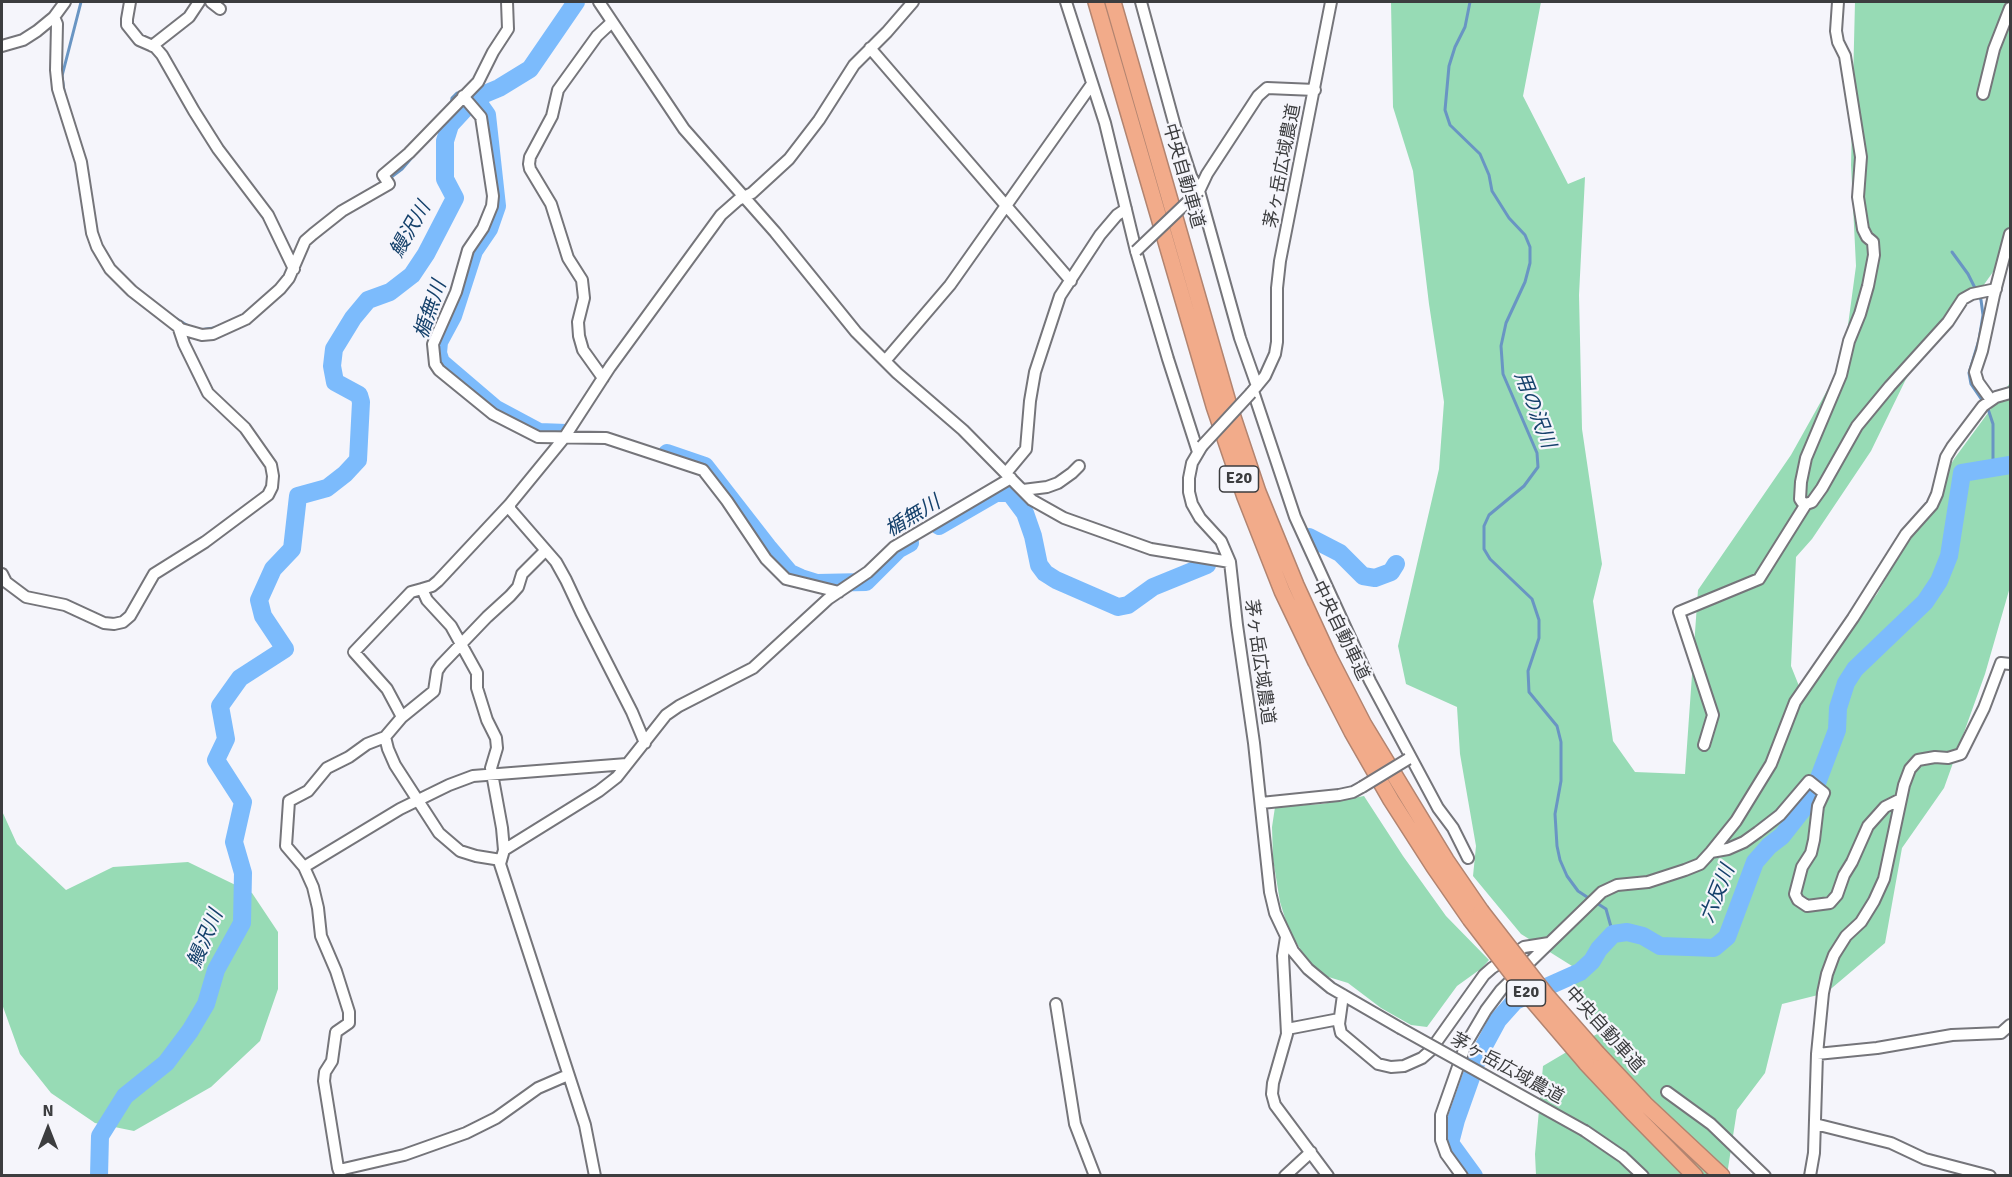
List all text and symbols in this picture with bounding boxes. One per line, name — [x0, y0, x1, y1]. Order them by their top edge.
street label: 茅ヶ岳広域農道 — [1260, 102, 1306, 230]
street label: 中央自動車道 — [1158, 121, 1208, 231]
water label: 鰻沢川 — [386, 198, 436, 262]
water label: 楯無川 — [410, 278, 452, 342]
water label: 用の沢川 — [1508, 368, 1560, 452]
road number: E20 — [1220, 466, 1258, 492]
water label: 楯無川 — [881, 491, 945, 543]
street label: 中央自動車道 — [1307, 578, 1373, 684]
street label: 茅ヶ岳広域農道 — [1240, 598, 1278, 726]
water label: 六反川 — [1696, 862, 1740, 926]
water label: 鰻沢川 — [183, 907, 229, 971]
road number: E20 — [1506, 980, 1546, 1006]
street label: 中央自動車道 — [1560, 983, 1648, 1077]
street label: 茅ヶ岳広域農道 — [1447, 1029, 1567, 1109]
north arrow — [18, 1099, 78, 1159]
text: N — [42, 1101, 54, 1121]

